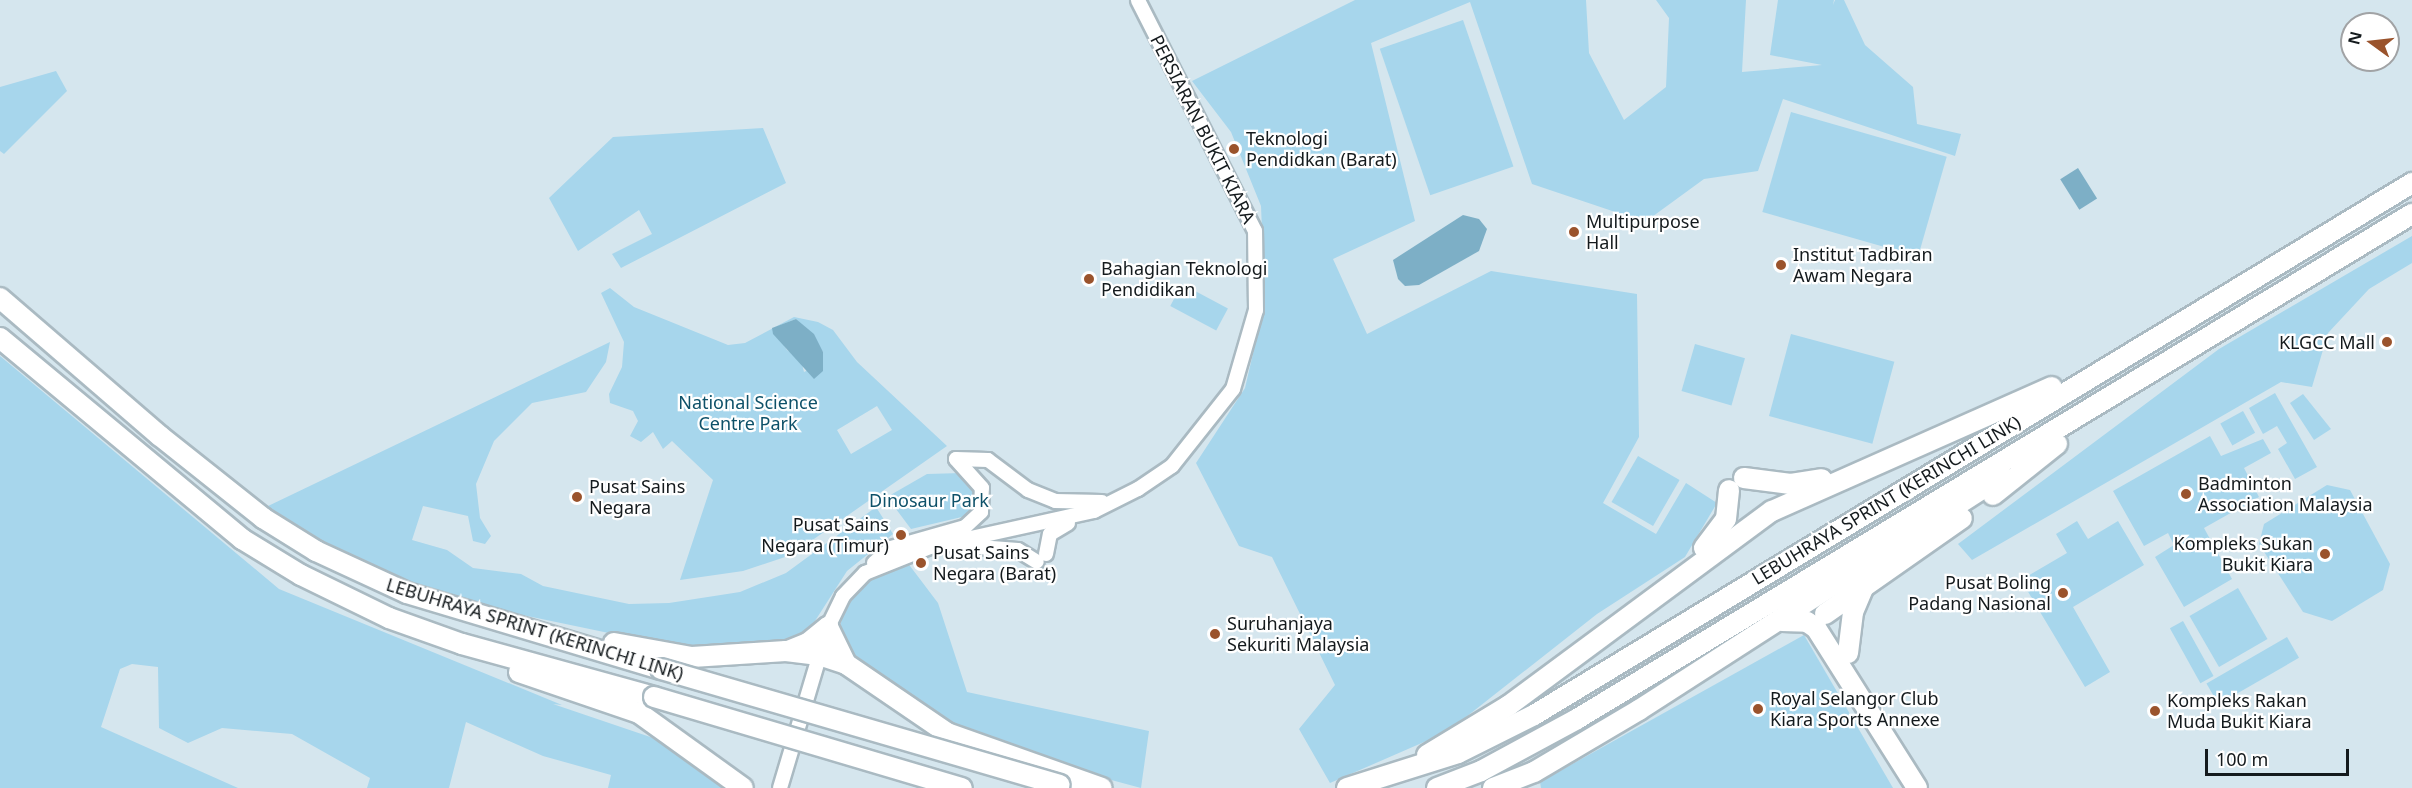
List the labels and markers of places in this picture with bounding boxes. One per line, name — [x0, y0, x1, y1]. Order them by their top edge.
place label: Teknologi Pendidkan (Barat) — [1246, 128, 1397, 170]
marker: Teknologi Pendidkan (Barat) — [1227, 142, 1241, 156]
place label: Multipurpose Hall — [1586, 211, 1700, 254]
marker: Multipurpose Hall — [1567, 225, 1581, 239]
place label: Institut Tadbiran Awam Negara — [1793, 244, 1933, 286]
place label: Bahagian Teknologi Pendidikan — [1101, 258, 1267, 300]
marker: Institut Tadbiran Awam Negara — [1774, 258, 1788, 272]
marker: Bahagian Teknologi Pendidikan — [1082, 272, 1096, 286]
place label: KLGCC Mall — [2279, 331, 2375, 353]
marker: KLGCC Mall — [2380, 335, 2394, 349]
place label: Badminton Association Malaysia — [2198, 473, 2373, 516]
place label: Pusat Sains Negara — [589, 476, 685, 518]
marker: Badminton Association Malaysia — [2179, 487, 2193, 501]
marker: Pusat Sains Negara — [570, 490, 584, 504]
place label: Pusat Sains Negara (Timur) — [761, 514, 889, 556]
marker: Pusat Sains Negara (Timur) — [894, 528, 908, 542]
place label: Kompleks Sukan Bukit Kiara — [2174, 533, 2313, 576]
place label: Pusat Sains Negara (Barat) — [933, 542, 1056, 584]
marker: Kompleks Sukan Bukit Kiara — [2318, 547, 2332, 561]
marker: Pusat Sains Negara (Barat) — [914, 556, 928, 570]
place label: Pusat Boling Padang Nasional — [1908, 572, 2051, 614]
marker: Pusat Boling Padang Nasional — [2056, 586, 2070, 600]
place label: Suruhanjaya Sekuriti Malaysia — [1227, 613, 1369, 656]
marker: Suruhanjaya Sekuriti Malaysia — [1208, 627, 1222, 641]
place label: Royal Selangor Club Kiara Sports Annexe — [1770, 688, 1940, 730]
place label: Kompleks Rakan Muda Bukit Kiara — [2167, 690, 2312, 732]
marker: Royal Selangor Club Kiara Sports Annexe — [1751, 702, 1765, 716]
marker: Kompleks Rakan Muda Bukit Kiara — [2148, 704, 2162, 718]

